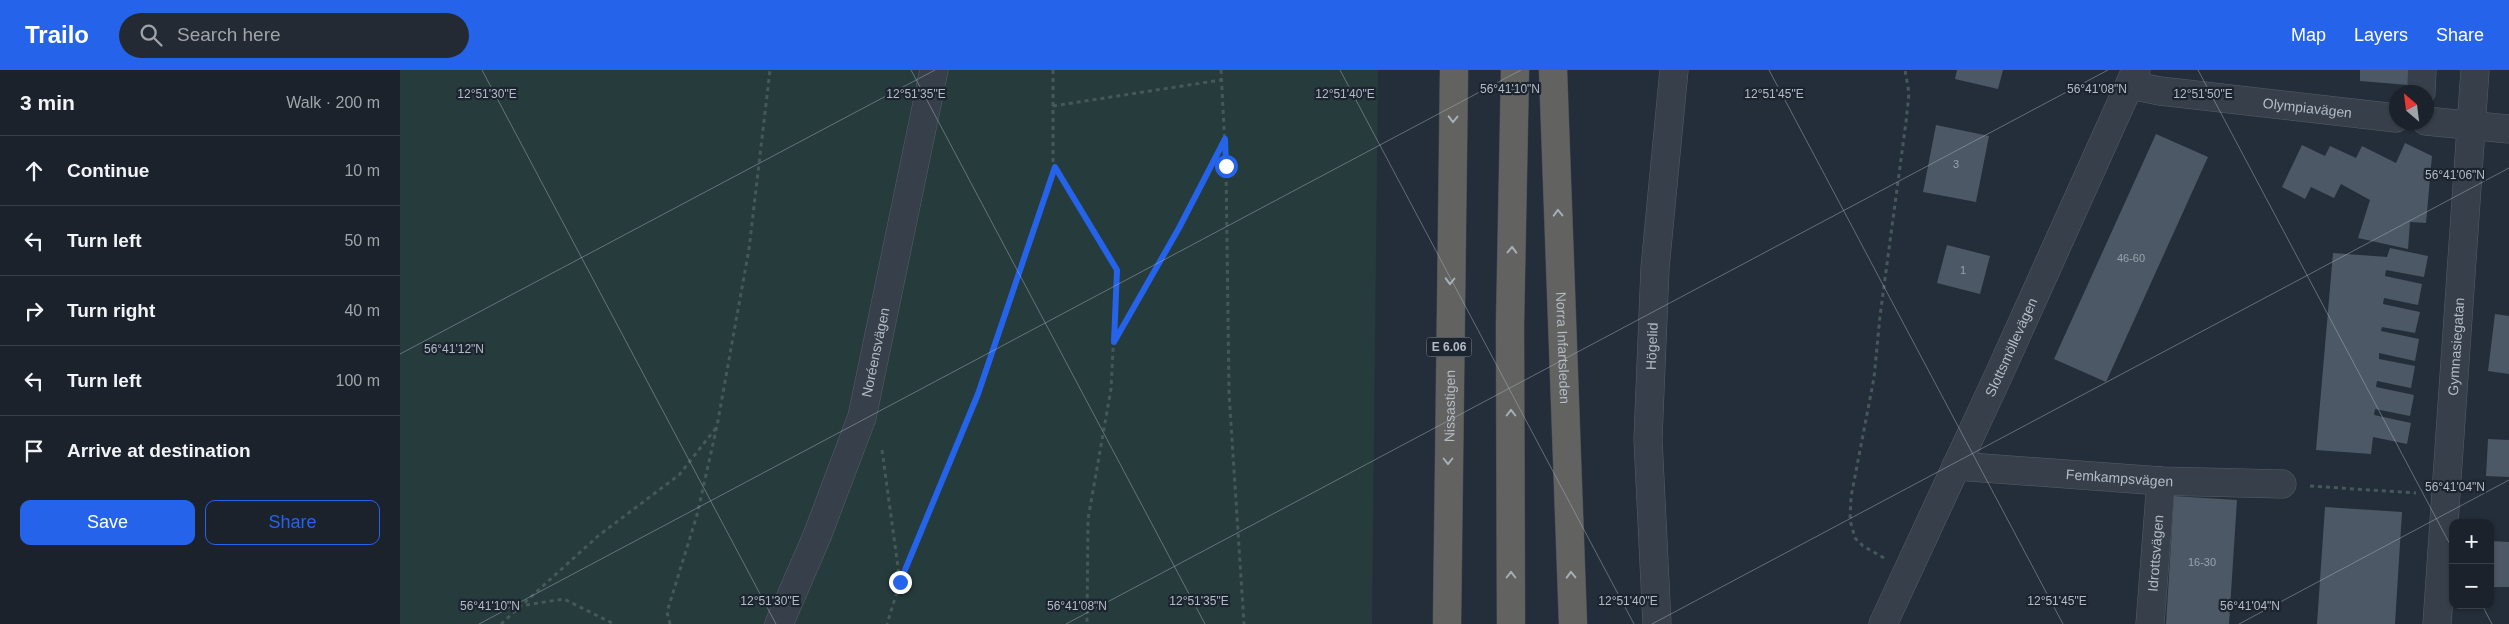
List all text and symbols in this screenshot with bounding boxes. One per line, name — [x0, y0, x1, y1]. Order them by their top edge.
search box — [119, 13, 469, 58]
text: Trailo — [25, 21, 89, 48]
icon: search — [137, 21, 165, 49]
text: Search here — [177, 24, 281, 45]
text: Map — [2291, 25, 2326, 45]
text: Layers — [2354, 25, 2408, 45]
text: Share — [2436, 25, 2484, 45]
text: 56°41'10"N — [1480, 82, 1540, 96]
text: 56°41'08"N — [2067, 82, 2127, 96]
north arrow — [2389, 85, 2434, 130]
text: 12°51'30"E — [457, 87, 517, 101]
text: 12°51'35"E — [886, 87, 946, 101]
text: 12°51'40"E — [1315, 87, 1375, 101]
text: 12°51'45"E — [1744, 87, 1804, 101]
text: 12°51'50"E — [2173, 87, 2233, 101]
text: 3 min — [20, 91, 75, 114]
text: Walk · 200 m — [286, 94, 380, 111]
street label: Olympiavägen — [2262, 95, 2353, 121]
one-way arrow — [1448, 115, 1458, 123]
route start — [1215, 155, 1238, 178]
icon: ahead — [20, 157, 48, 185]
house number: 3 — [1953, 158, 1959, 170]
text: Continue — [67, 160, 149, 181]
text: 10 m — [344, 162, 380, 179]
text: 56°41'06"N — [2425, 168, 2485, 182]
one-way arrow — [1553, 209, 1564, 217]
icon: left — [20, 227, 48, 255]
text: Turn left — [67, 230, 142, 251]
text: 50 m — [344, 232, 380, 249]
one-way arrow — [1507, 246, 1517, 254]
house number: 46-60 — [2117, 252, 2145, 264]
house number: 1 — [1960, 264, 1966, 276]
one-way arrow — [1445, 278, 1455, 285]
street label: Norra Infartsleden — [1553, 291, 1573, 404]
street label: Slottsmöllevägen — [1982, 295, 2040, 399]
icon: right — [20, 297, 48, 325]
street label: Gymnasiegatan — [2445, 297, 2467, 396]
text: Turn right — [67, 300, 155, 321]
text: 40 m — [344, 302, 380, 319]
street label: Noréensvägen — [858, 306, 892, 399]
street label: Högelid — [1643, 322, 1661, 370]
road number: E 6.06 — [1426, 338, 1472, 356]
text: 56°41'12"N — [424, 342, 484, 356]
icon: left — [20, 367, 48, 395]
text: Turn left — [67, 370, 142, 391]
street label: Nissastigen — [1441, 370, 1458, 442]
text: 100 m — [336, 372, 380, 389]
one-way arrow — [1505, 409, 1516, 417]
icon: arrive — [20, 437, 48, 465]
text: Arrive at destination — [67, 440, 251, 461]
one-way arrow — [1443, 458, 1453, 465]
street label: Femkampsvägen — [2065, 466, 2173, 489]
text: 56°41'04"N — [2425, 480, 2485, 494]
button: Save — [20, 500, 195, 545]
button: Share — [205, 500, 380, 545]
street label: Idrottsvägen — [2145, 514, 2166, 592]
map controls — [2449, 519, 2494, 609]
button: + — [2449, 519, 2494, 564]
house number: 16-30 — [2188, 556, 2216, 568]
button: − — [2449, 564, 2494, 609]
route end — [889, 571, 912, 594]
one-way arrow — [1506, 571, 1516, 579]
one-way arrow — [1566, 571, 1577, 579]
text: 12°51'30"E — [740, 594, 800, 608]
text: 12°51'35"E — [1169, 594, 1229, 608]
text: 12°51'40"E — [1598, 594, 1658, 608]
text: 12°51'45"E — [2027, 594, 2087, 608]
text: 56°41'10"N — [460, 599, 520, 613]
text: 56°41'08"N — [1047, 599, 1107, 613]
text: 56°41'04"N — [2220, 599, 2280, 613]

